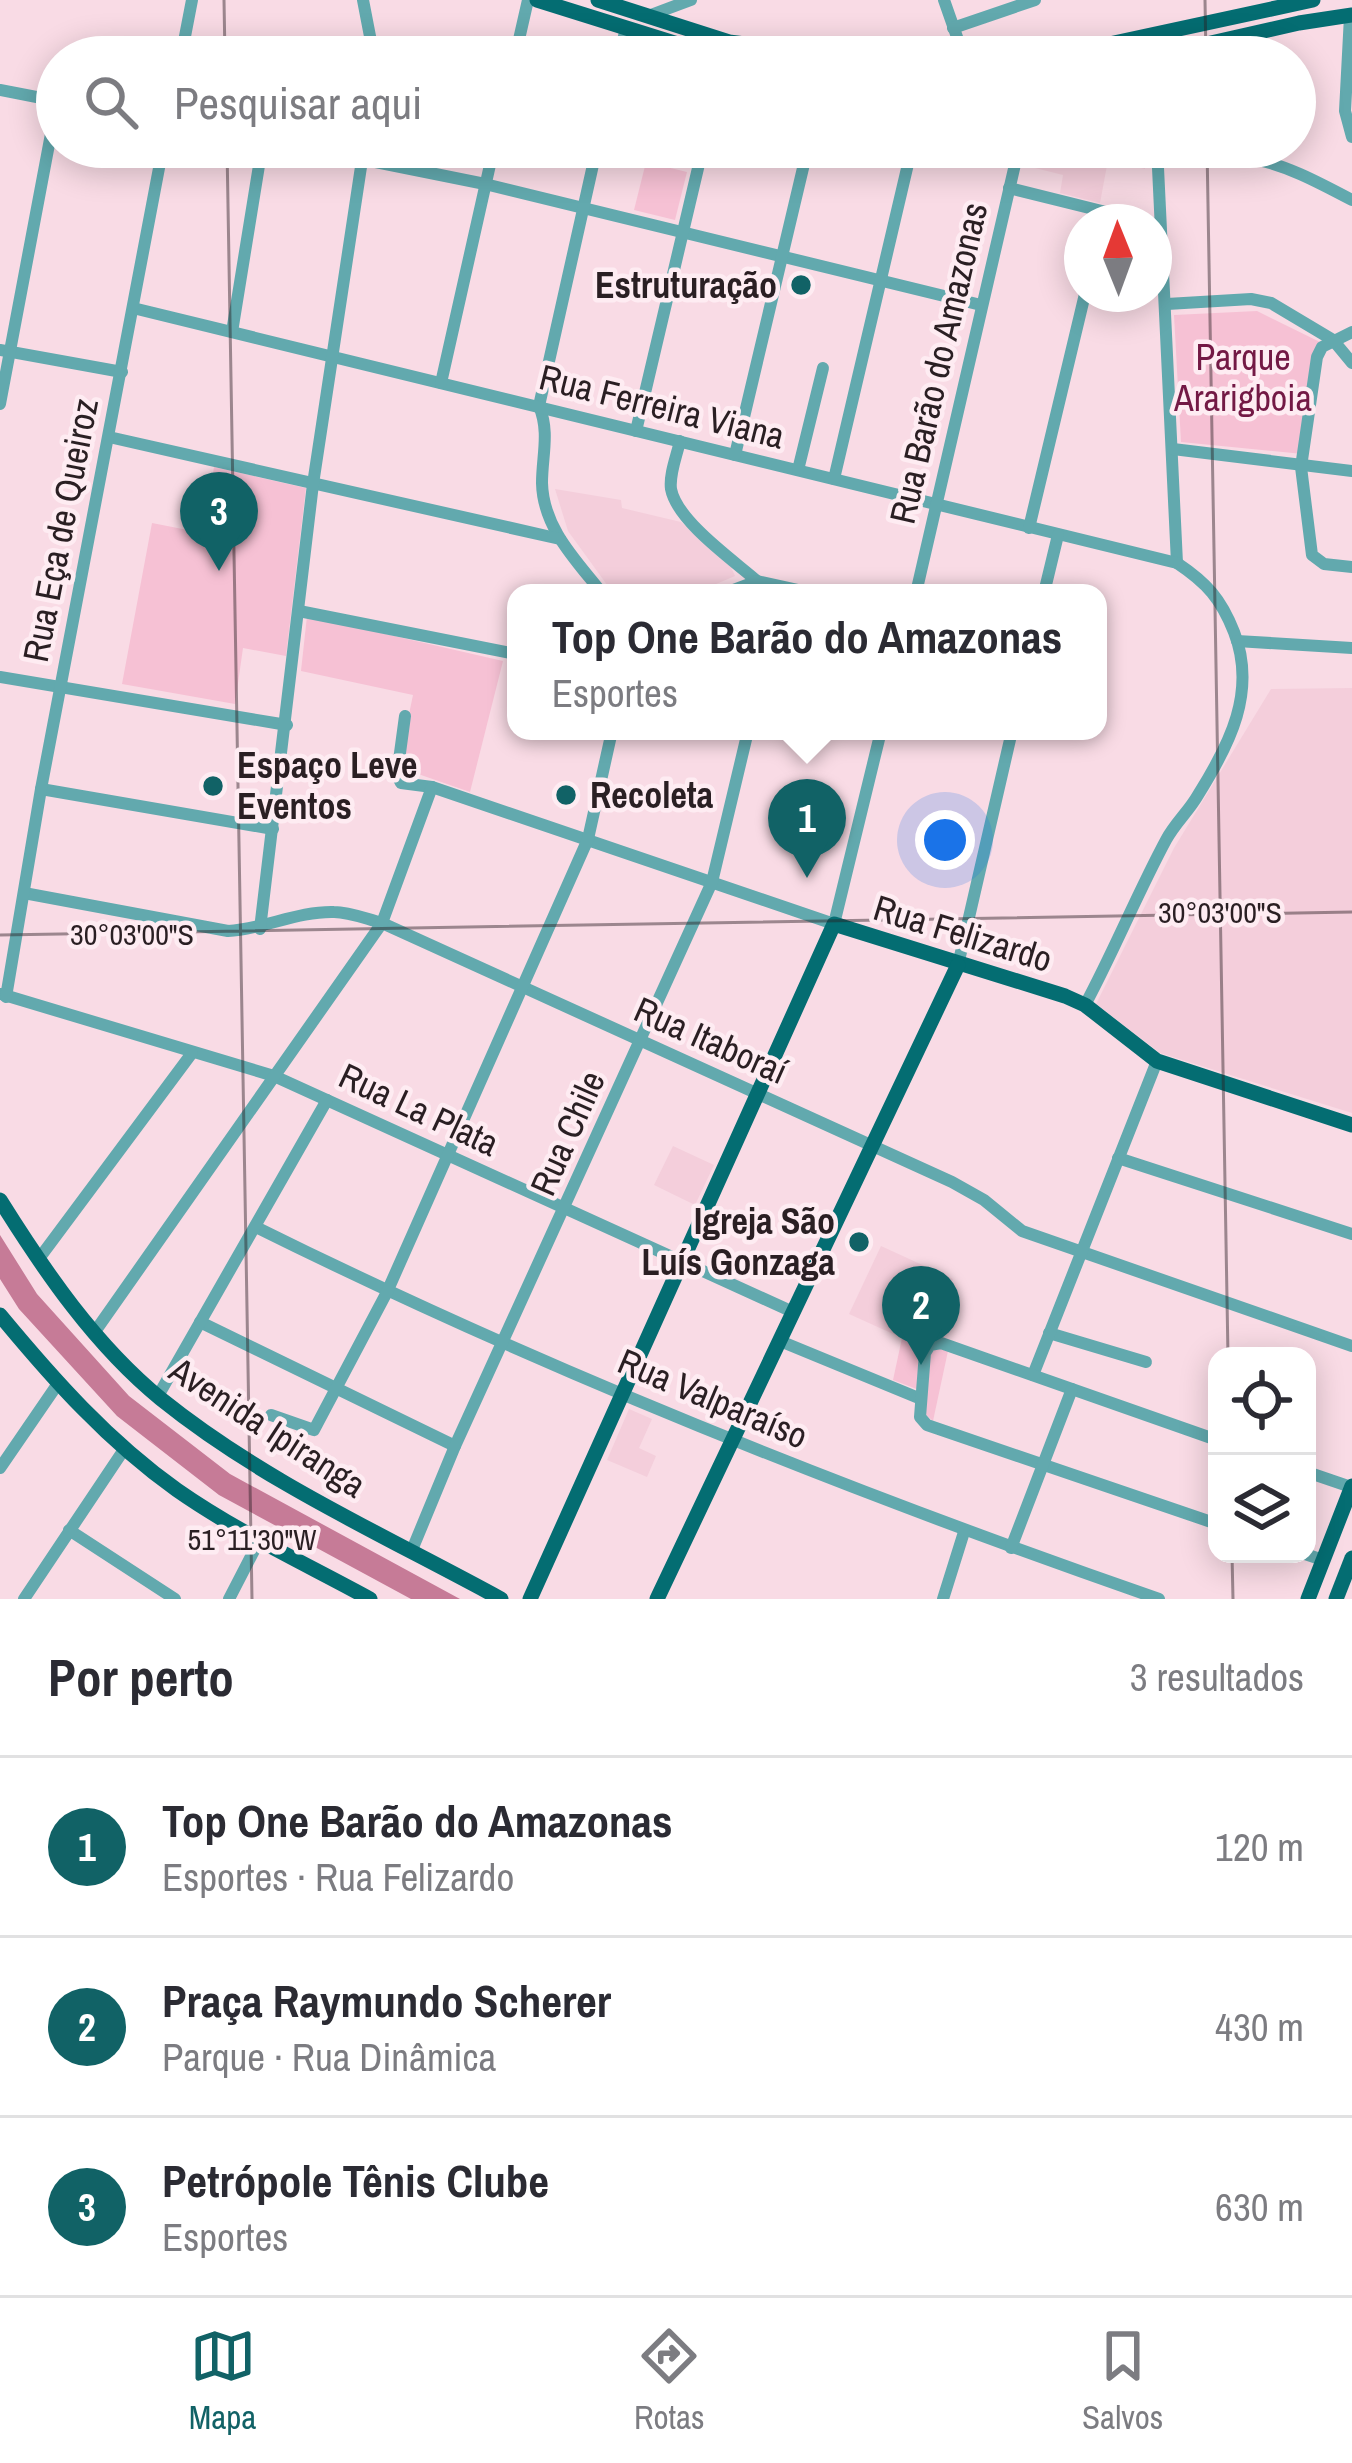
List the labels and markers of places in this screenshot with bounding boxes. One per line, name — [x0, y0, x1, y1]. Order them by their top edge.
place label: Estruturação — [595, 261, 777, 309]
marker: Estruturação — [788, 272, 814, 298]
pin: 3 — [180, 472, 258, 571]
place label: Espaço Leve Eventos — [237, 741, 418, 830]
place label: Recoleta — [590, 771, 714, 819]
marker: Espaço Leve Eventos — [200, 773, 226, 799]
pin: 1 — [768, 779, 846, 878]
marker: Recoleta — [553, 782, 579, 808]
place label: Igreja São Luís Gonzaga — [641, 1197, 836, 1286]
marker: Igreja São Luís Gonzaga — [846, 1229, 872, 1255]
pin: 2 — [882, 1266, 960, 1365]

